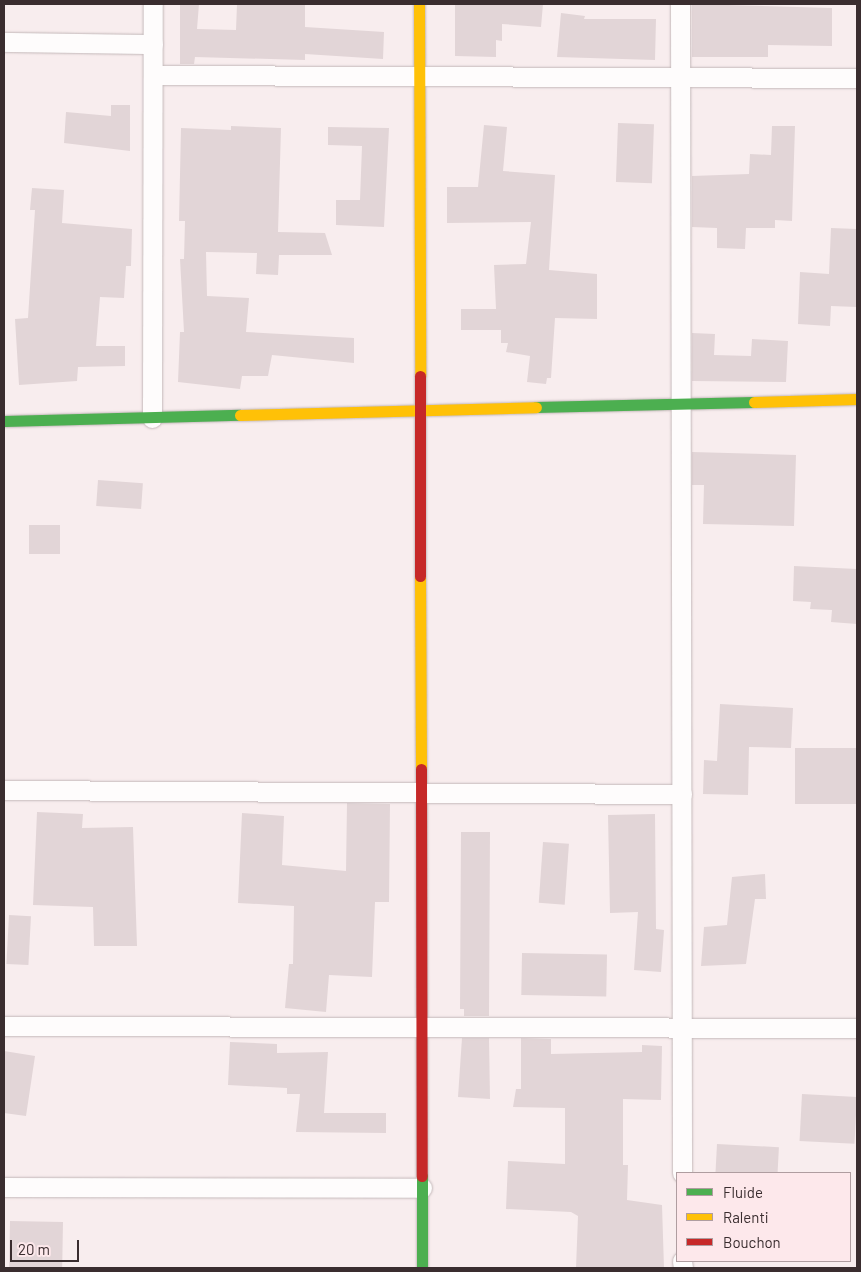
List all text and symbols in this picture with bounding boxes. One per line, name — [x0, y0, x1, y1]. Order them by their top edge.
legend — [676, 1172, 851, 1262]
text: Fluide — [723, 1183, 763, 1201]
text: Ralenti — [723, 1208, 769, 1226]
scale bar — [12, 1230, 81, 1262]
text: Bouchon — [723, 1233, 781, 1251]
text: 20 m — [18, 1240, 50, 1258]

